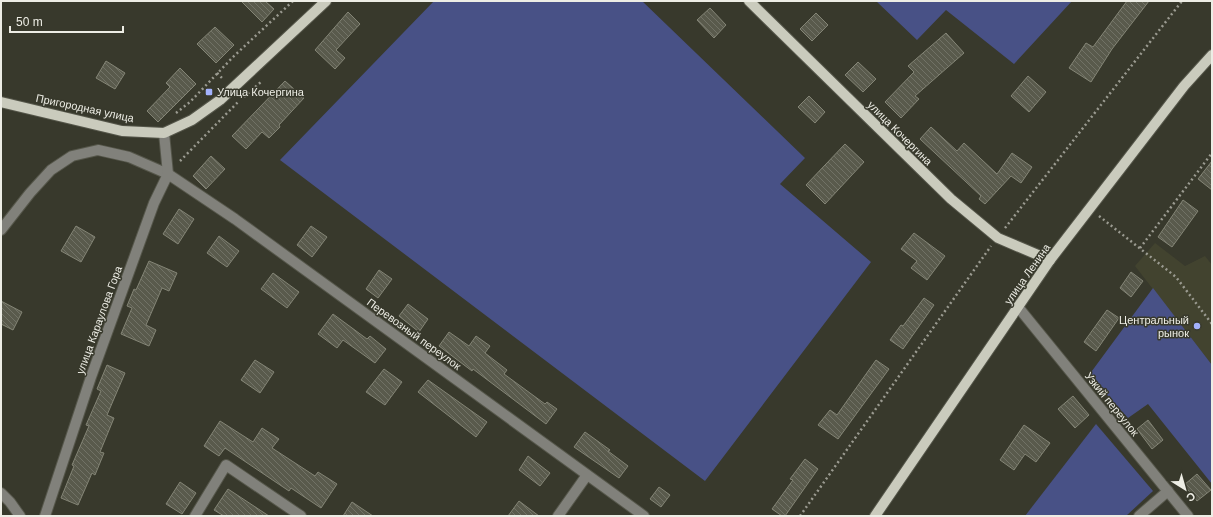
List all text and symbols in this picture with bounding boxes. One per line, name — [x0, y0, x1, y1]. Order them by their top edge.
scale bar — [10, 8, 123, 34]
text: 50 m — [16, 15, 43, 29]
place label: Улица Кочергина — [217, 86, 305, 98]
marker: Улица Кочергина — [204, 87, 214, 97]
street label: Пригородная улица — [35, 92, 136, 124]
street label: улица Кочергина — [865, 98, 935, 168]
street label: улица Ленина — [1002, 241, 1053, 307]
street label: улица Караулова Гора — [74, 263, 124, 376]
street label: Перевозный переулок — [365, 296, 463, 372]
place label: Центральный рынок — [1119, 314, 1189, 339]
marker: Центральный рынок — [1192, 321, 1202, 331]
street label: Узкий переулок — [1083, 370, 1141, 438]
north arrow — [1165, 469, 1205, 509]
text: С — [1184, 490, 1198, 504]

